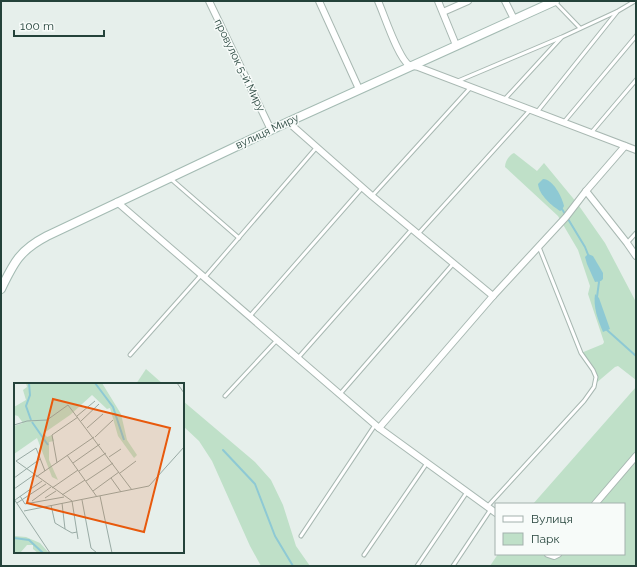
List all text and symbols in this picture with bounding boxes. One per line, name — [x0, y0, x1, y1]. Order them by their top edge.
scale bar — [14, 12, 104, 38]
street label: провулок 5-й Миру — [211, 17, 268, 114]
text: 100 m — [20, 19, 54, 33]
street label: вулиця Миру — [234, 111, 301, 152]
inset map — [14, 383, 184, 553]
legend — [495, 503, 625, 555]
text: Вулиця — [531, 512, 573, 526]
text: Парк — [531, 532, 560, 546]

